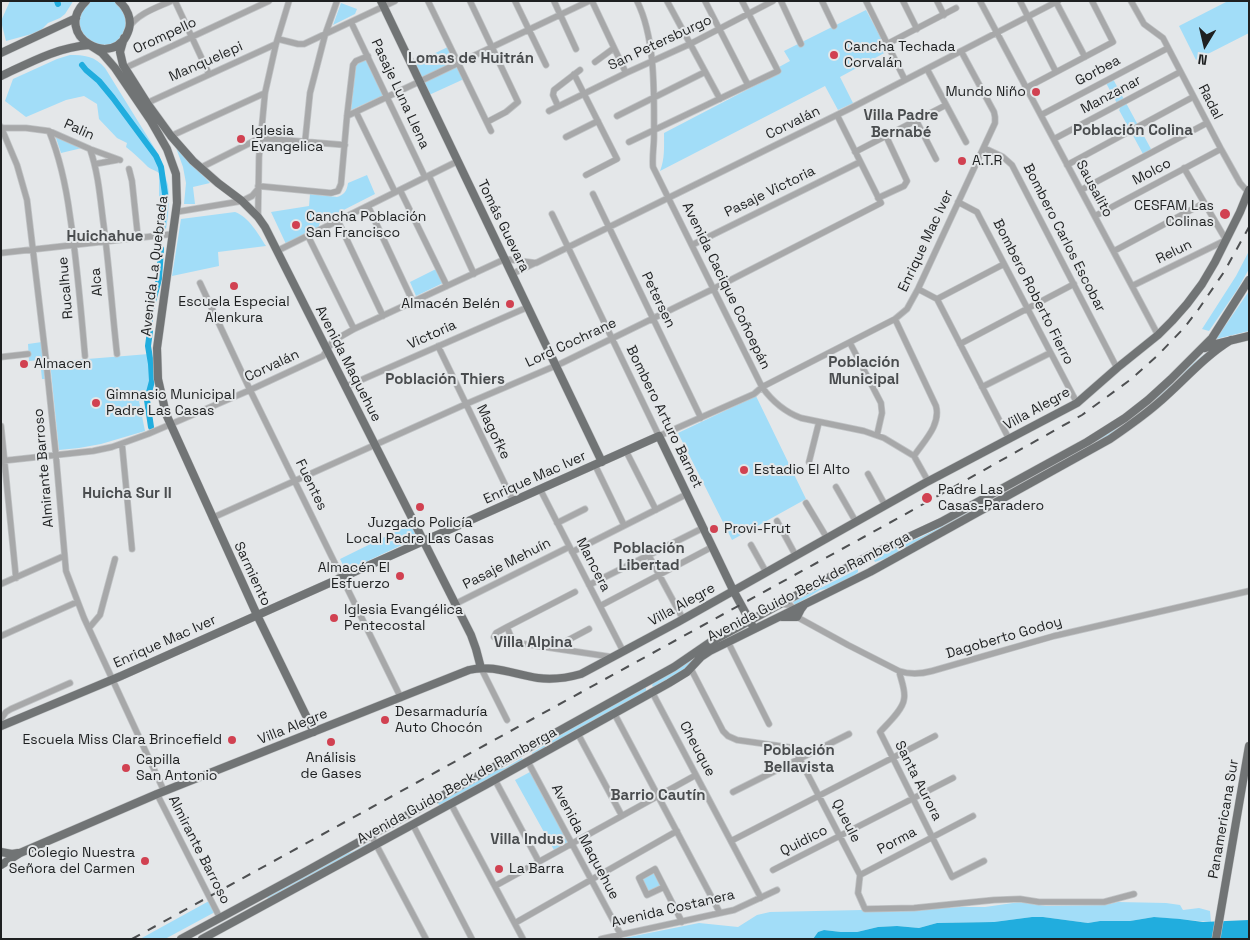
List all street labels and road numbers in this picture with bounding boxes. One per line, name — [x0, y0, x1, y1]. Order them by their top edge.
street label: San Petersburgo — [606, 12, 714, 74]
street label: Orompello — [131, 14, 199, 58]
street label: Pasaje Luna Llena — [367, 36, 433, 152]
street label: Manquelepi — [167, 38, 245, 86]
street label: Gorbea — [1073, 52, 1123, 90]
street label: Manzanar — [1078, 72, 1144, 118]
street label: Radal — [1194, 82, 1226, 122]
street label: Corvalán — [763, 103, 823, 143]
street label: Palin — [61, 116, 97, 144]
street label: Molco — [1130, 155, 1174, 189]
street label: Sausalito — [1072, 158, 1116, 220]
street label: Bombero Carlos Escobar — [1019, 161, 1109, 315]
street label: Pasaje Victoria — [722, 163, 818, 221]
street label: Tomás Guevara — [473, 177, 533, 275]
street label: Enrique Mac Iver — [895, 187, 957, 295]
street label: Avenida La Quebrada — [138, 195, 172, 337]
street label: Avenida Cacique Coñoepán — [678, 200, 774, 372]
street label: Bombero Roberto Fierro — [989, 216, 1077, 368]
street label: Relun — [1153, 236, 1195, 268]
street label: Rucalhue — [55, 256, 77, 320]
street label: Alca — [87, 267, 107, 297]
street label: Petersen — [637, 269, 679, 331]
street label: Avenida Maquehue — [311, 303, 385, 425]
street label: Lord Cochrane — [523, 315, 619, 371]
street label: Victoria — [405, 317, 459, 353]
street label: Bombero Arturo Barnet — [622, 343, 706, 491]
street label: Corvalán — [242, 346, 302, 386]
street label: Villa Alegre — [1001, 384, 1073, 434]
street label: Magofke — [473, 402, 513, 462]
street label: Almirante Barroso — [30, 408, 58, 528]
street label: Enrique Mac Iver — [481, 448, 589, 508]
street label: Fuentes — [291, 457, 331, 513]
street label: Avenida Guido Beck de Ramberga — [705, 528, 913, 646]
street label: Pasaje Mehuín — [460, 535, 554, 593]
street label: Mancera — [572, 535, 614, 595]
street label: Sarmiento — [230, 539, 274, 609]
street label: Villa Alegre — [646, 580, 718, 630]
street label: Enrique Mac Iver — [111, 612, 219, 672]
street label: Dagoberto Godoy — [944, 613, 1064, 663]
street label: Villa Alegre — [256, 705, 330, 749]
street label: Cheuque — [675, 718, 719, 780]
street label: Avenida Guido Beck de Ramberga — [354, 724, 560, 848]
street label: Santa Aurora — [891, 738, 945, 824]
street label: Panamericana Sur — [1205, 758, 1243, 880]
street label: Avenida Maquehue — [548, 782, 622, 902]
street label: Almirante Barroso — [164, 793, 234, 907]
street label: Queule — [828, 796, 864, 846]
street label: Quidico — [778, 822, 830, 860]
street label: Porma — [874, 824, 920, 858]
street label: Avenida Costanera — [610, 887, 736, 931]

